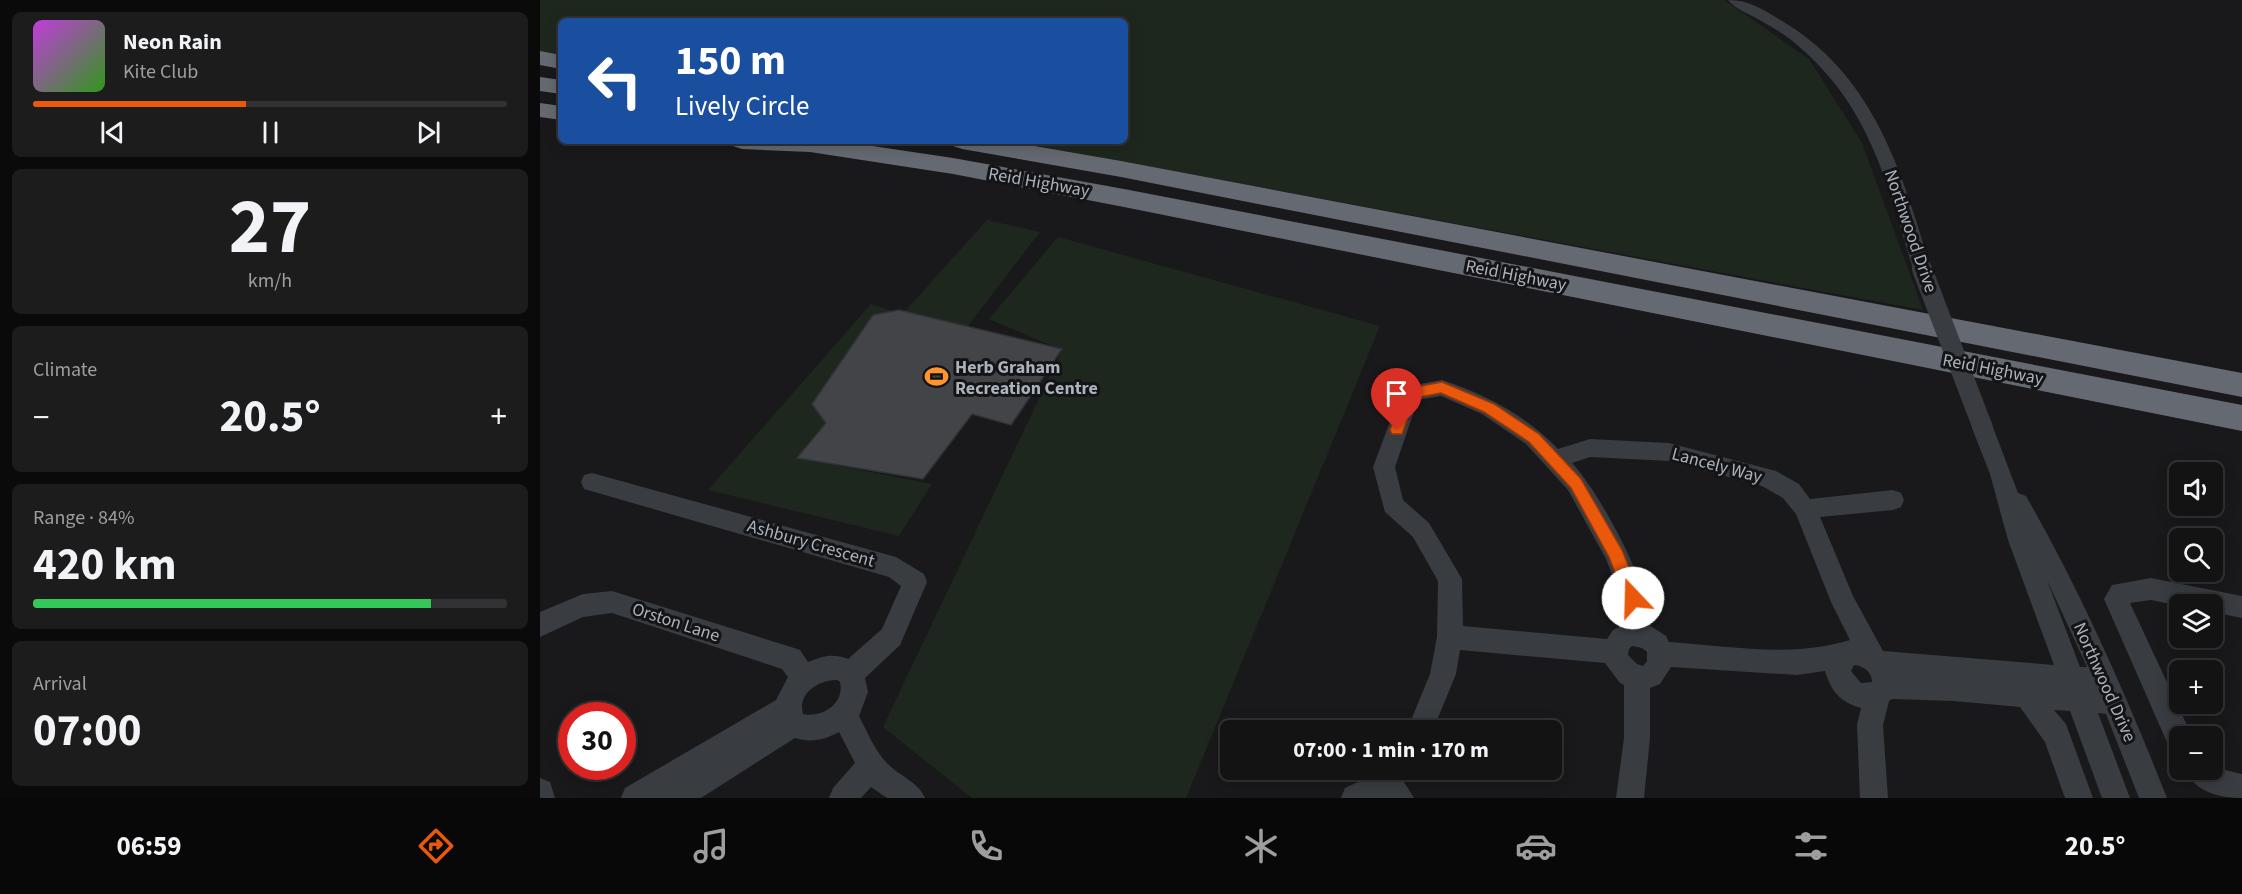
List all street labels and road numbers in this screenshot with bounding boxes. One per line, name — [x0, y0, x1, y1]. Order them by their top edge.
street label: Reid Highway — [986, 161, 1092, 204]
street label: Northwood Drive — [1878, 166, 1943, 296]
street label: Reid Highway — [1463, 253, 1569, 298]
street label: Reid Highway — [1940, 347, 2046, 392]
street label: Lancely Way — [1669, 441, 1765, 490]
street label: Ashbury Crescent — [744, 513, 877, 574]
street label: Orston Lane — [629, 597, 723, 648]
street label: Northwood Drive — [2067, 618, 2142, 746]

